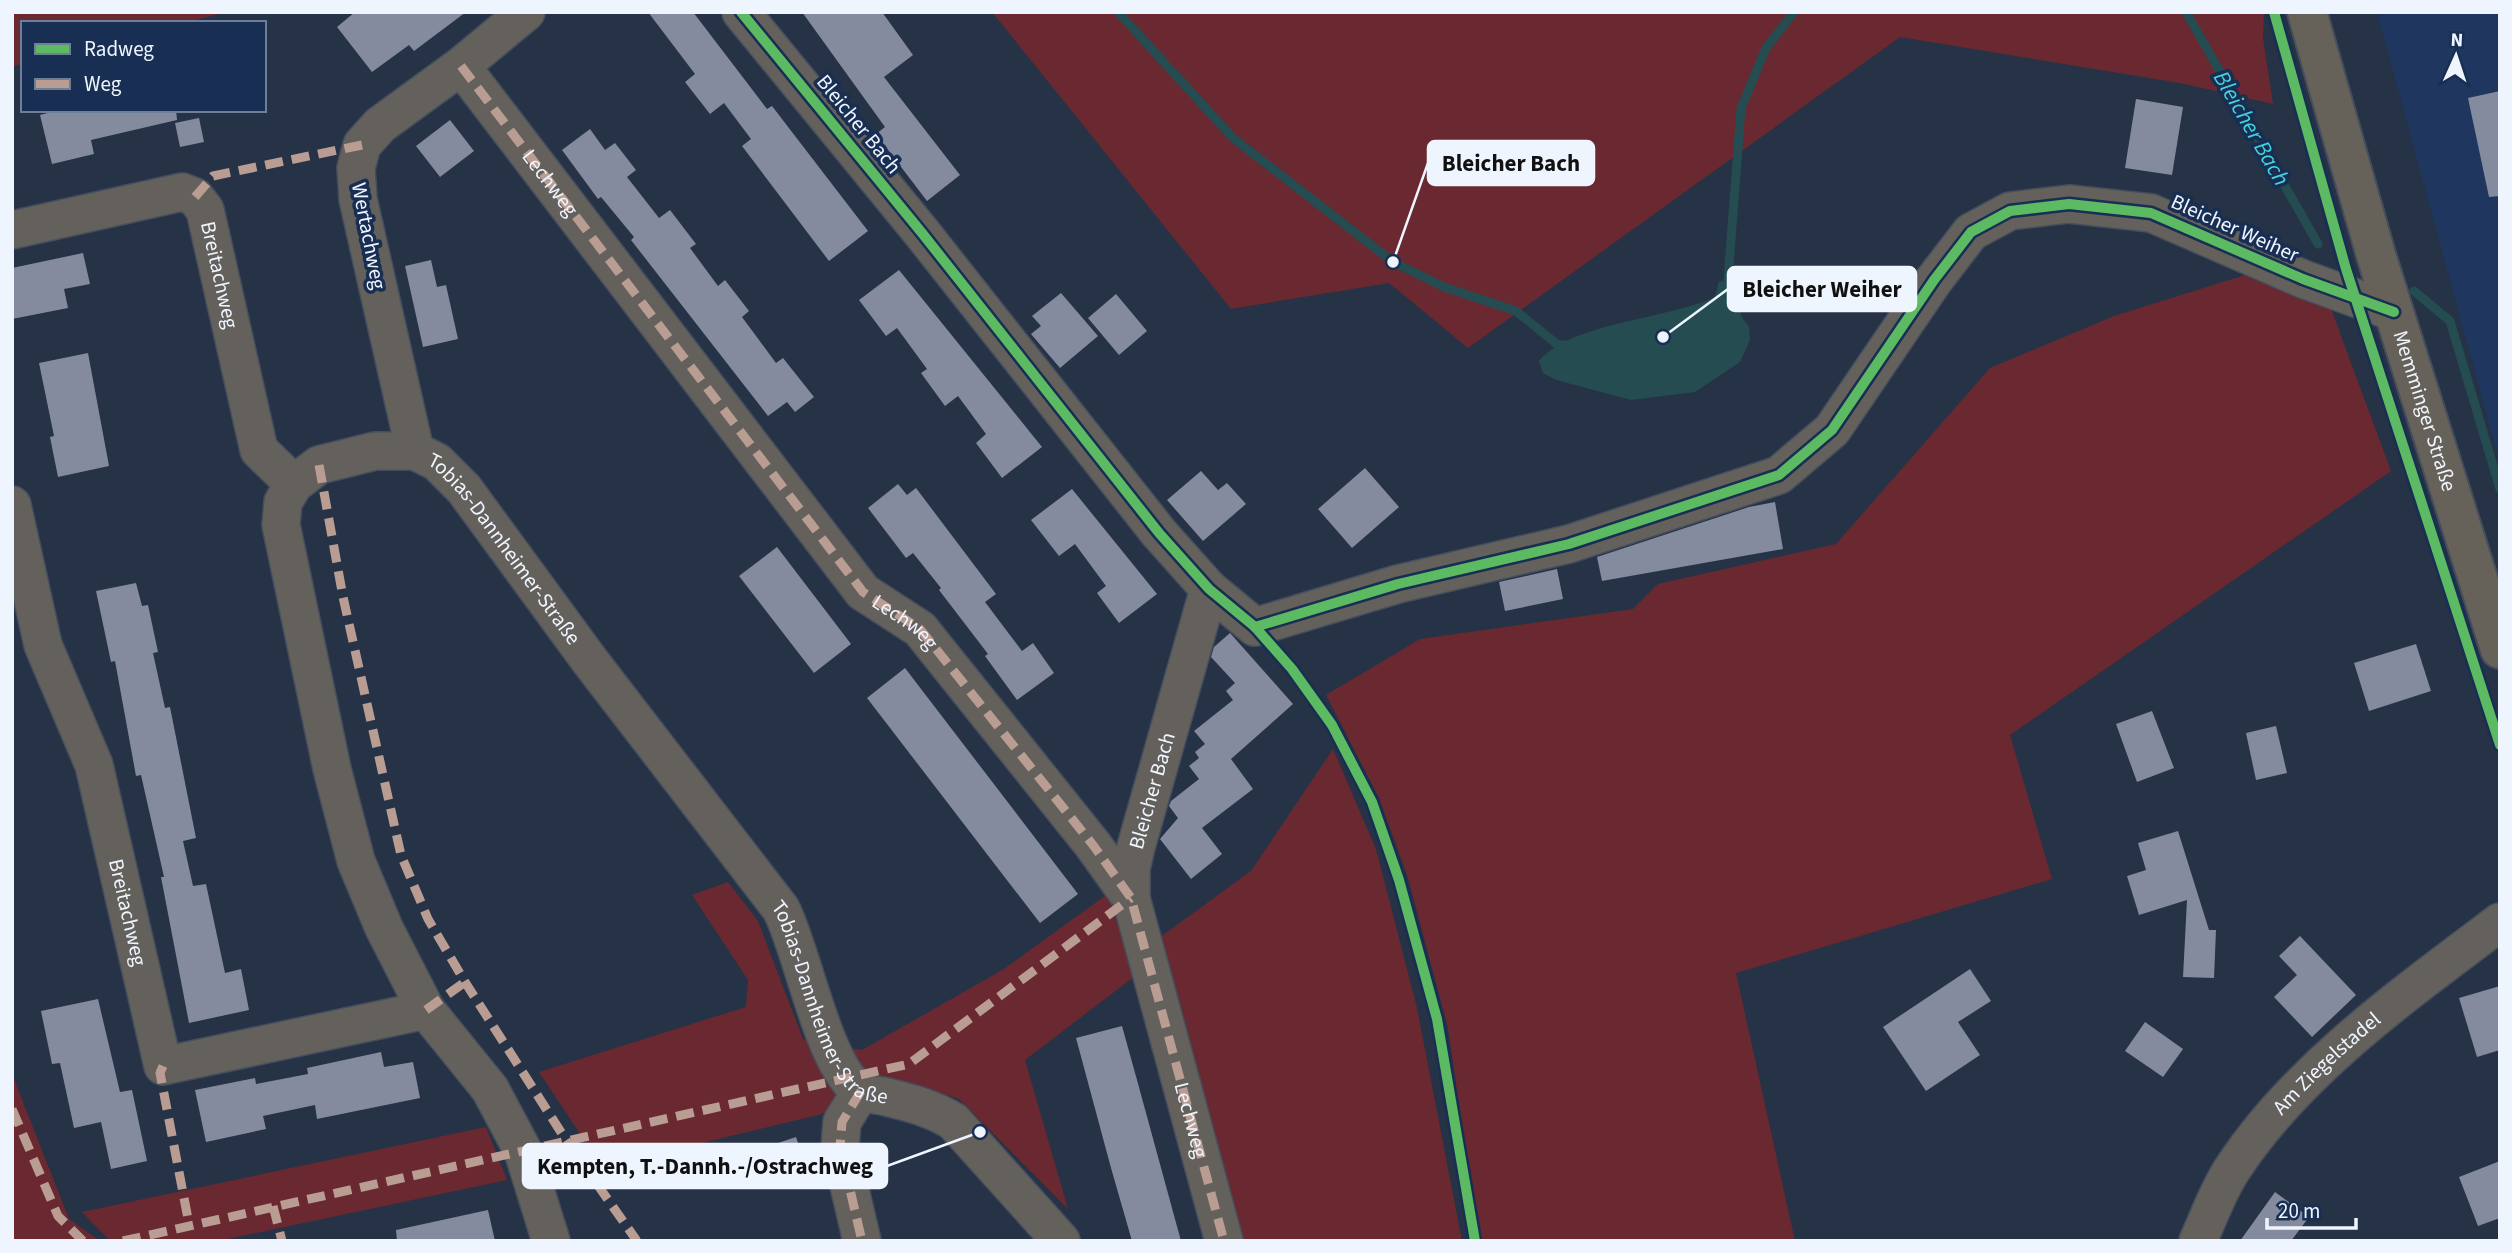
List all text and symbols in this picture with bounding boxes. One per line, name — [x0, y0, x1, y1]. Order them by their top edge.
legend — [21, 21, 266, 112]
north arrow — [2421, 21, 2491, 91]
text: N — [2450, 27, 2464, 54]
text: Radweg — [84, 34, 154, 64]
water label: Bleicher Bach — [2205, 64, 2298, 192]
street label: Bleicher Bach — [810, 68, 908, 180]
text: Weg — [84, 69, 122, 99]
callout: Bleicher Bach — [1428, 141, 1594, 185]
street label: Lechweg — [515, 143, 586, 223]
text: Bleicher Bach — [1442, 147, 1580, 180]
street label: Wertachweg — [344, 180, 394, 292]
street label: Bleicher Weiher — [2166, 186, 2305, 270]
street label: Breitachweg — [193, 218, 246, 332]
callout: Bleicher Weiher — [1728, 267, 1916, 311]
text: Bleicher Weiher — [1742, 273, 1903, 306]
street label: Memminger Straße — [2386, 327, 2464, 495]
street label: Tobias-Dannheimer-Straße — [423, 445, 588, 651]
street label: Lechweg — [866, 587, 946, 656]
street label: Bleicher Bach — [1121, 729, 1183, 853]
street label: Breitachweg — [101, 856, 155, 969]
street label: Tobias-Dannheimer-Straße — [764, 894, 890, 1112]
street label: Am Ziegelstadel — [2265, 1005, 2387, 1121]
street label: Lechweg — [1167, 1079, 1216, 1162]
callout: Kempten, T.-Dannh.-/Ostrachweg — [523, 1144, 887, 1188]
text: Kempten, T.-Dannh.-/Ostrachweg — [537, 1150, 873, 1183]
scale bar — [2267, 1186, 2356, 1230]
text: 20 m — [2278, 1196, 2320, 1226]

